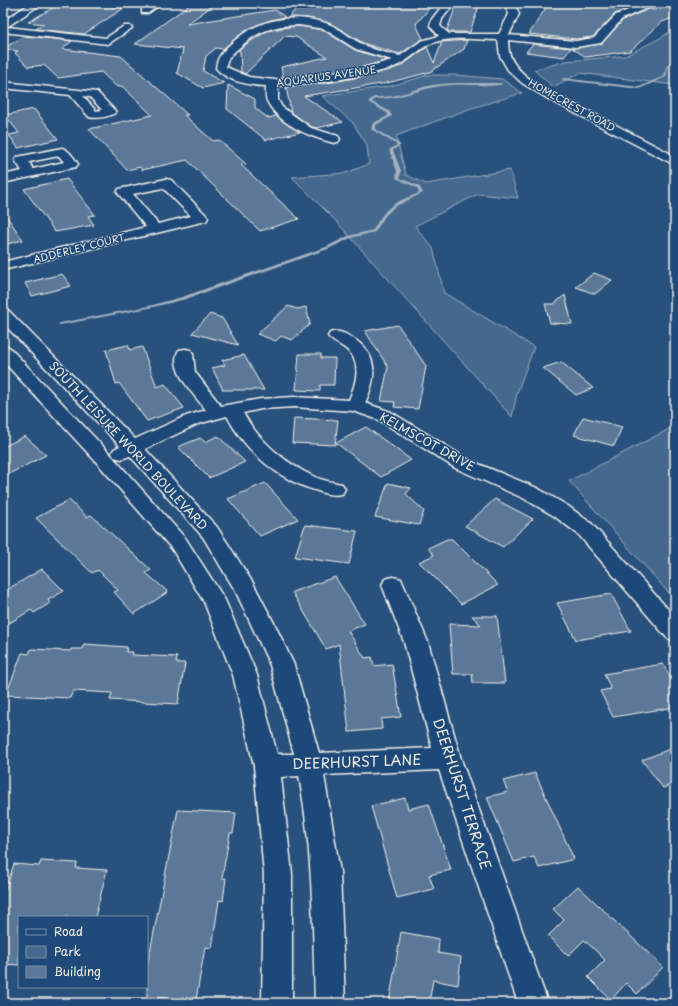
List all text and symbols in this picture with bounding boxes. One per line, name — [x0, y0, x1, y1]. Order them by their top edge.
street label: AQUARIUS AVENUE — [275, 61, 377, 90]
street label: HOMECREST ROAD — [526, 74, 618, 135]
street label: ADDERLEY COURT — [31, 229, 127, 266]
street label: SOUTH LEISURE WORLD BOULEVARD — [45, 357, 212, 534]
street label: KELMSCOT DRIVE — [377, 407, 478, 475]
street label: DEERHURST TERRACE — [428, 715, 497, 872]
street label: DEERHURST LANE — [292, 749, 422, 774]
legend — [18, 916, 148, 988]
text: Road — [54, 922, 83, 940]
text: Park — [54, 942, 81, 960]
text: Building — [54, 962, 101, 980]

